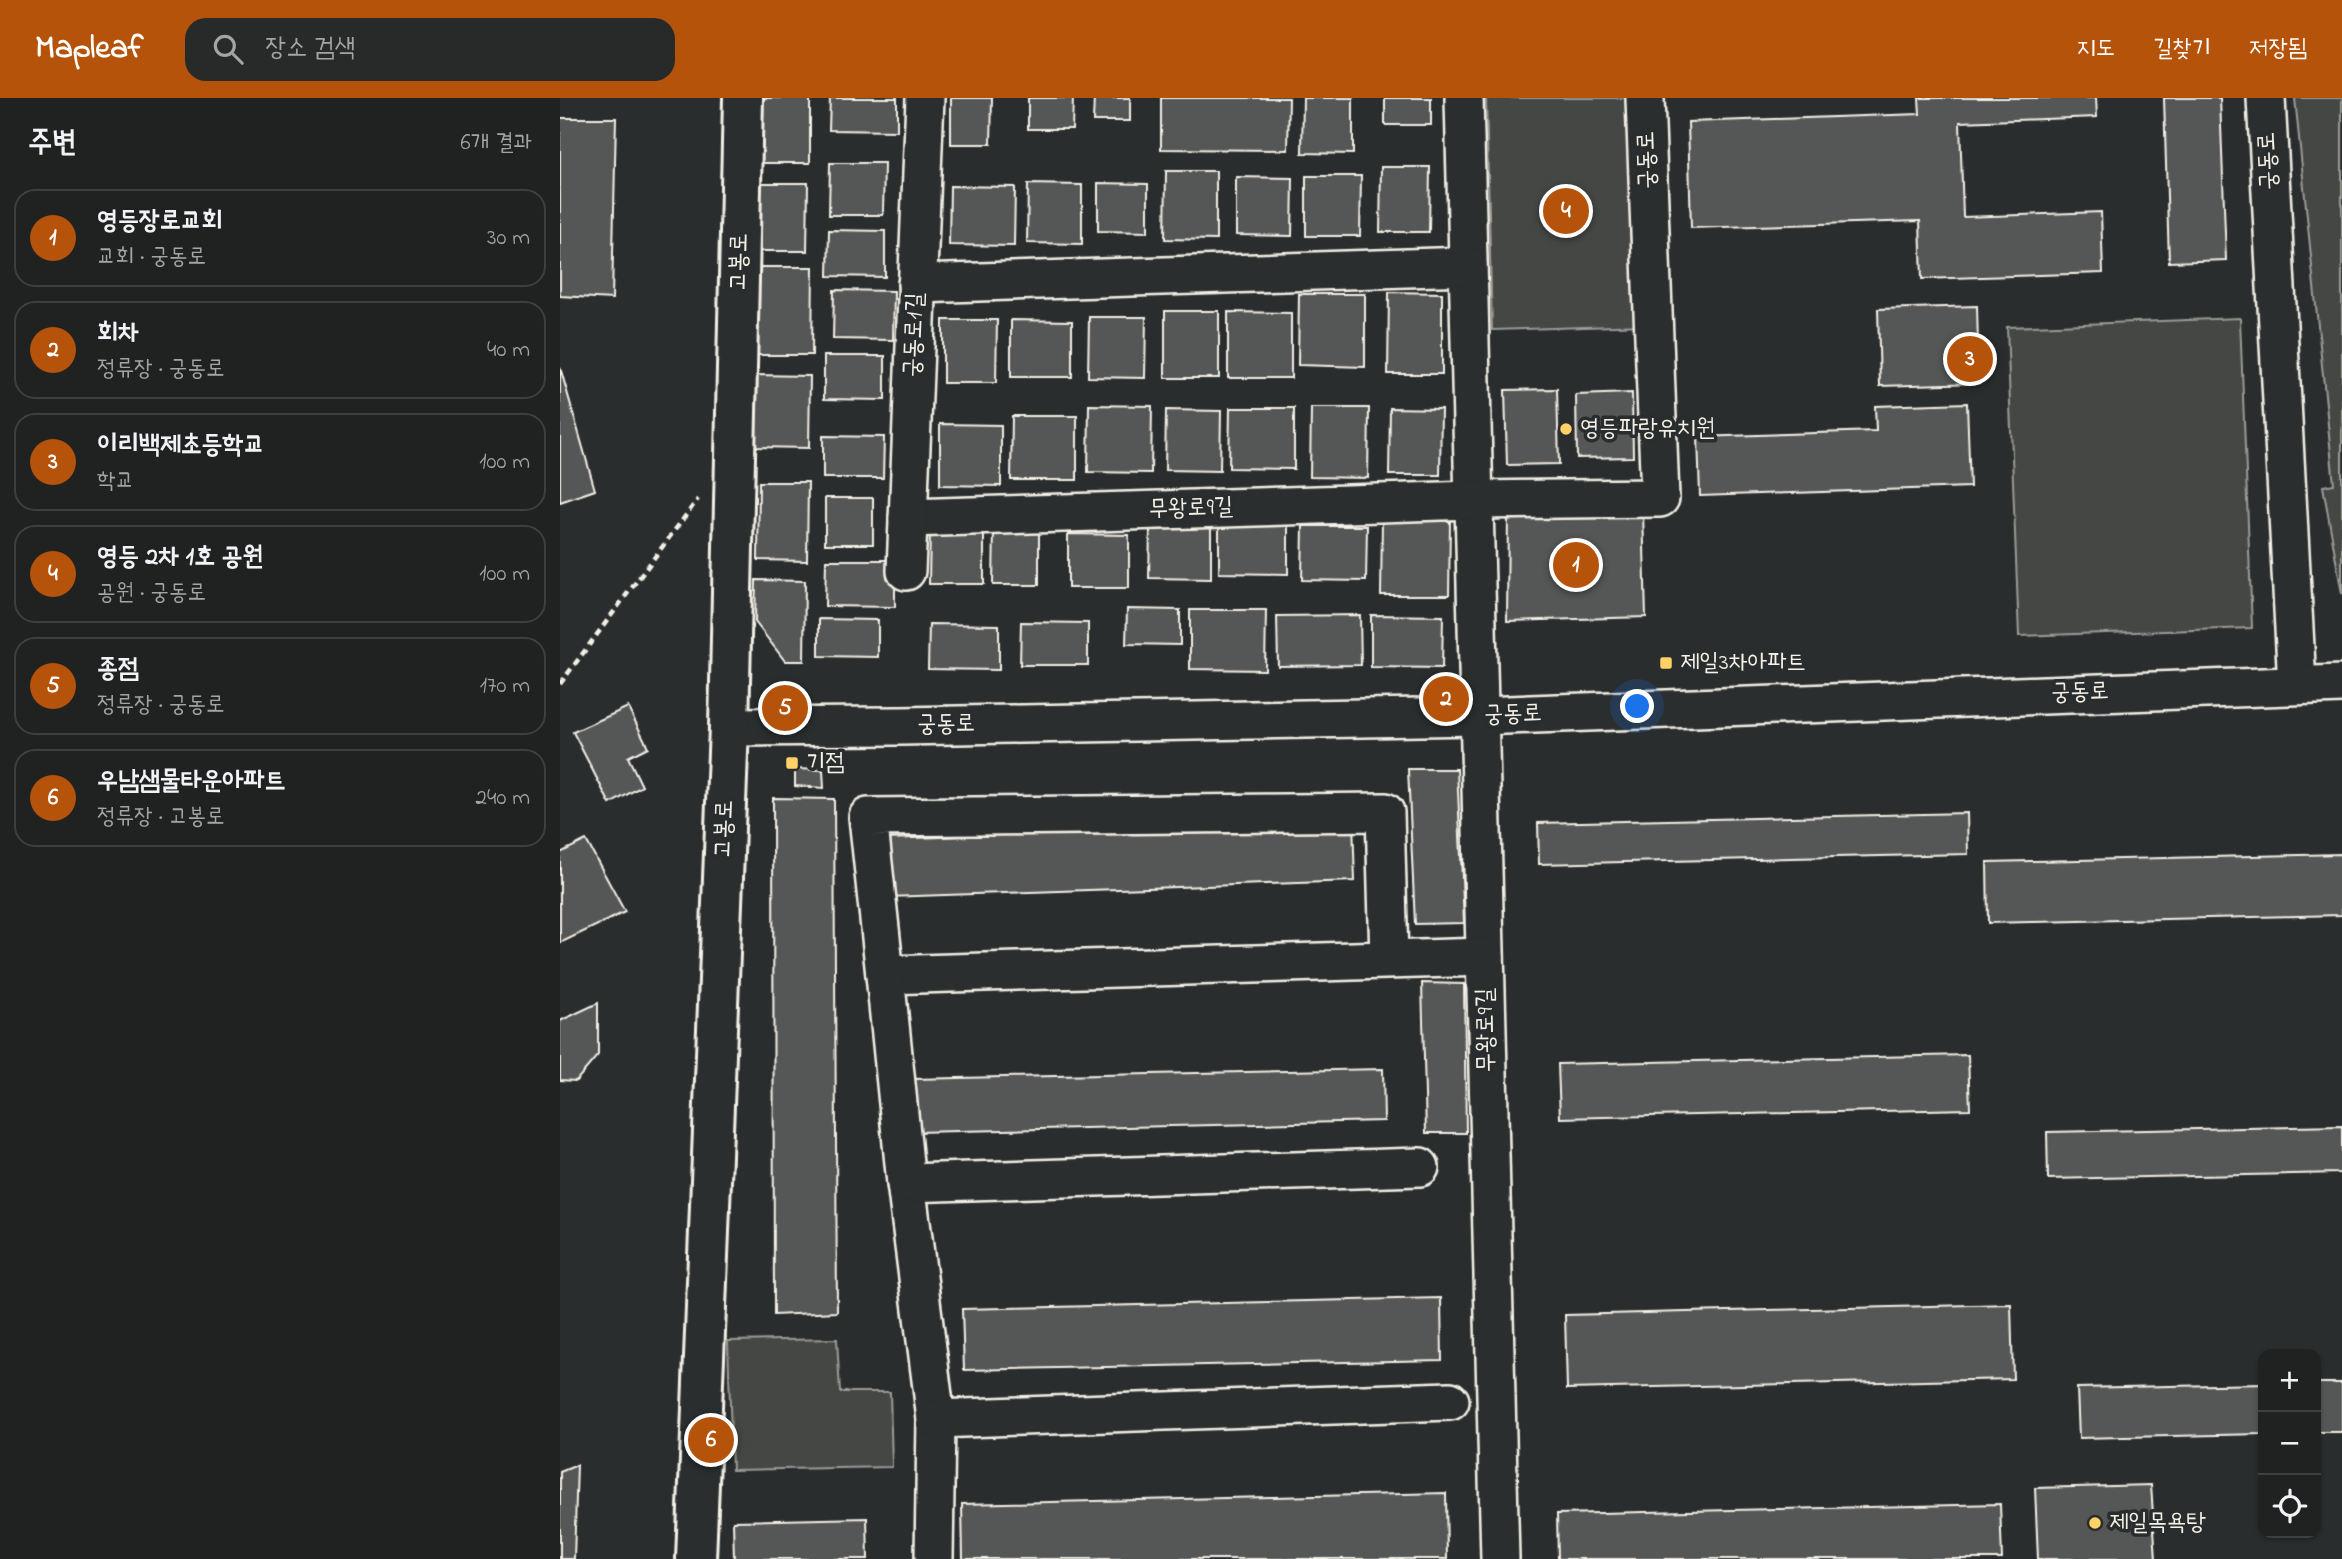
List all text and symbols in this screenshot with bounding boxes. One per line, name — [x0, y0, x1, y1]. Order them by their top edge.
search box — [185, 18, 675, 81]
text: Mapleaf — [35, 25, 143, 73]
icon: search — [209, 30, 247, 68]
text: 장소 검색 — [265, 30, 355, 68]
text: 지도 — [2077, 32, 2115, 67]
text: 길찾기 — [2153, 32, 2211, 67]
text: 저장됨 — [2249, 32, 2307, 67]
text: 주변 — [28, 122, 76, 166]
text: 6개 결과 — [461, 127, 532, 160]
street label: 궁동로 — [1629, 130, 1667, 190]
street label: 궁동로 — [2250, 131, 2288, 191]
pin: 4 — [1543, 185, 1589, 237]
text: 영등장로교회 — [97, 203, 223, 241]
text: 1 — [49, 222, 57, 255]
text: 30 m — [487, 222, 530, 255]
street label: 고봉로 — [722, 233, 758, 291]
text: 교회 · 궁동로 — [97, 241, 206, 274]
street label: 궁동로1길 — [896, 292, 934, 378]
text: 회차 — [97, 315, 139, 353]
pin: 3 — [1947, 333, 1993, 385]
text: 2 — [47, 334, 59, 367]
text: 40 m — [487, 334, 530, 367]
text: 정류장 · 궁동로 — [97, 353, 224, 386]
place label: 영등파랑유치원 — [1580, 412, 1715, 447]
marker: 영등파랑유치원 — [1558, 421, 1574, 437]
text: 이리백제초등학교 — [97, 427, 264, 465]
text: 3 — [48, 446, 58, 479]
text: 100 m — [479, 446, 530, 479]
text: 학교 — [97, 465, 134, 498]
street label: 무왕로9길 — [1148, 490, 1234, 528]
text: 영등 2차 1호 공원 — [97, 539, 263, 577]
pin: 1 — [1553, 539, 1599, 591]
text: 4 — [48, 558, 58, 591]
text: 100 m — [479, 558, 530, 591]
text: 공원 · 궁동로 — [97, 577, 206, 610]
place label: 제일3차아파트 — [1680, 646, 1806, 681]
text: 종점 — [97, 651, 139, 689]
marker: 제일3차아파트 — [1658, 655, 1674, 671]
text: 5 — [46, 670, 60, 703]
text: 170 m — [480, 670, 530, 703]
pin: 2 — [1423, 673, 1469, 725]
street label: 궁동로 — [2050, 674, 2110, 712]
pin: 5 — [762, 682, 808, 734]
text: 정류장 · 궁동로 — [97, 689, 224, 722]
your location — [1620, 689, 1654, 723]
street label: 궁동로 — [1483, 696, 1543, 734]
street label: 궁동로 — [917, 707, 975, 743]
place label: 기점 — [806, 746, 845, 781]
marker: 기점 — [784, 755, 800, 771]
text: 우남샘물타운아파트 — [97, 763, 285, 801]
text: 6 — [48, 782, 58, 815]
text: 240 m — [476, 782, 530, 815]
street label: 고봉로 — [706, 799, 744, 859]
text: 정류장 · 고봉로 — [97, 801, 224, 834]
street label: 무왕로9길 — [1469, 987, 1505, 1073]
map controls — [2258, 1349, 2321, 1538]
button: + — [2258, 1349, 2321, 1412]
button: − — [2258, 1412, 2321, 1475]
pin: 6 — [688, 1414, 734, 1466]
button: locate — [2258, 1475, 2321, 1538]
place label: 제일목욕탕 — [2109, 1506, 2206, 1541]
marker: 제일목욕탕 — [2087, 1515, 2103, 1531]

